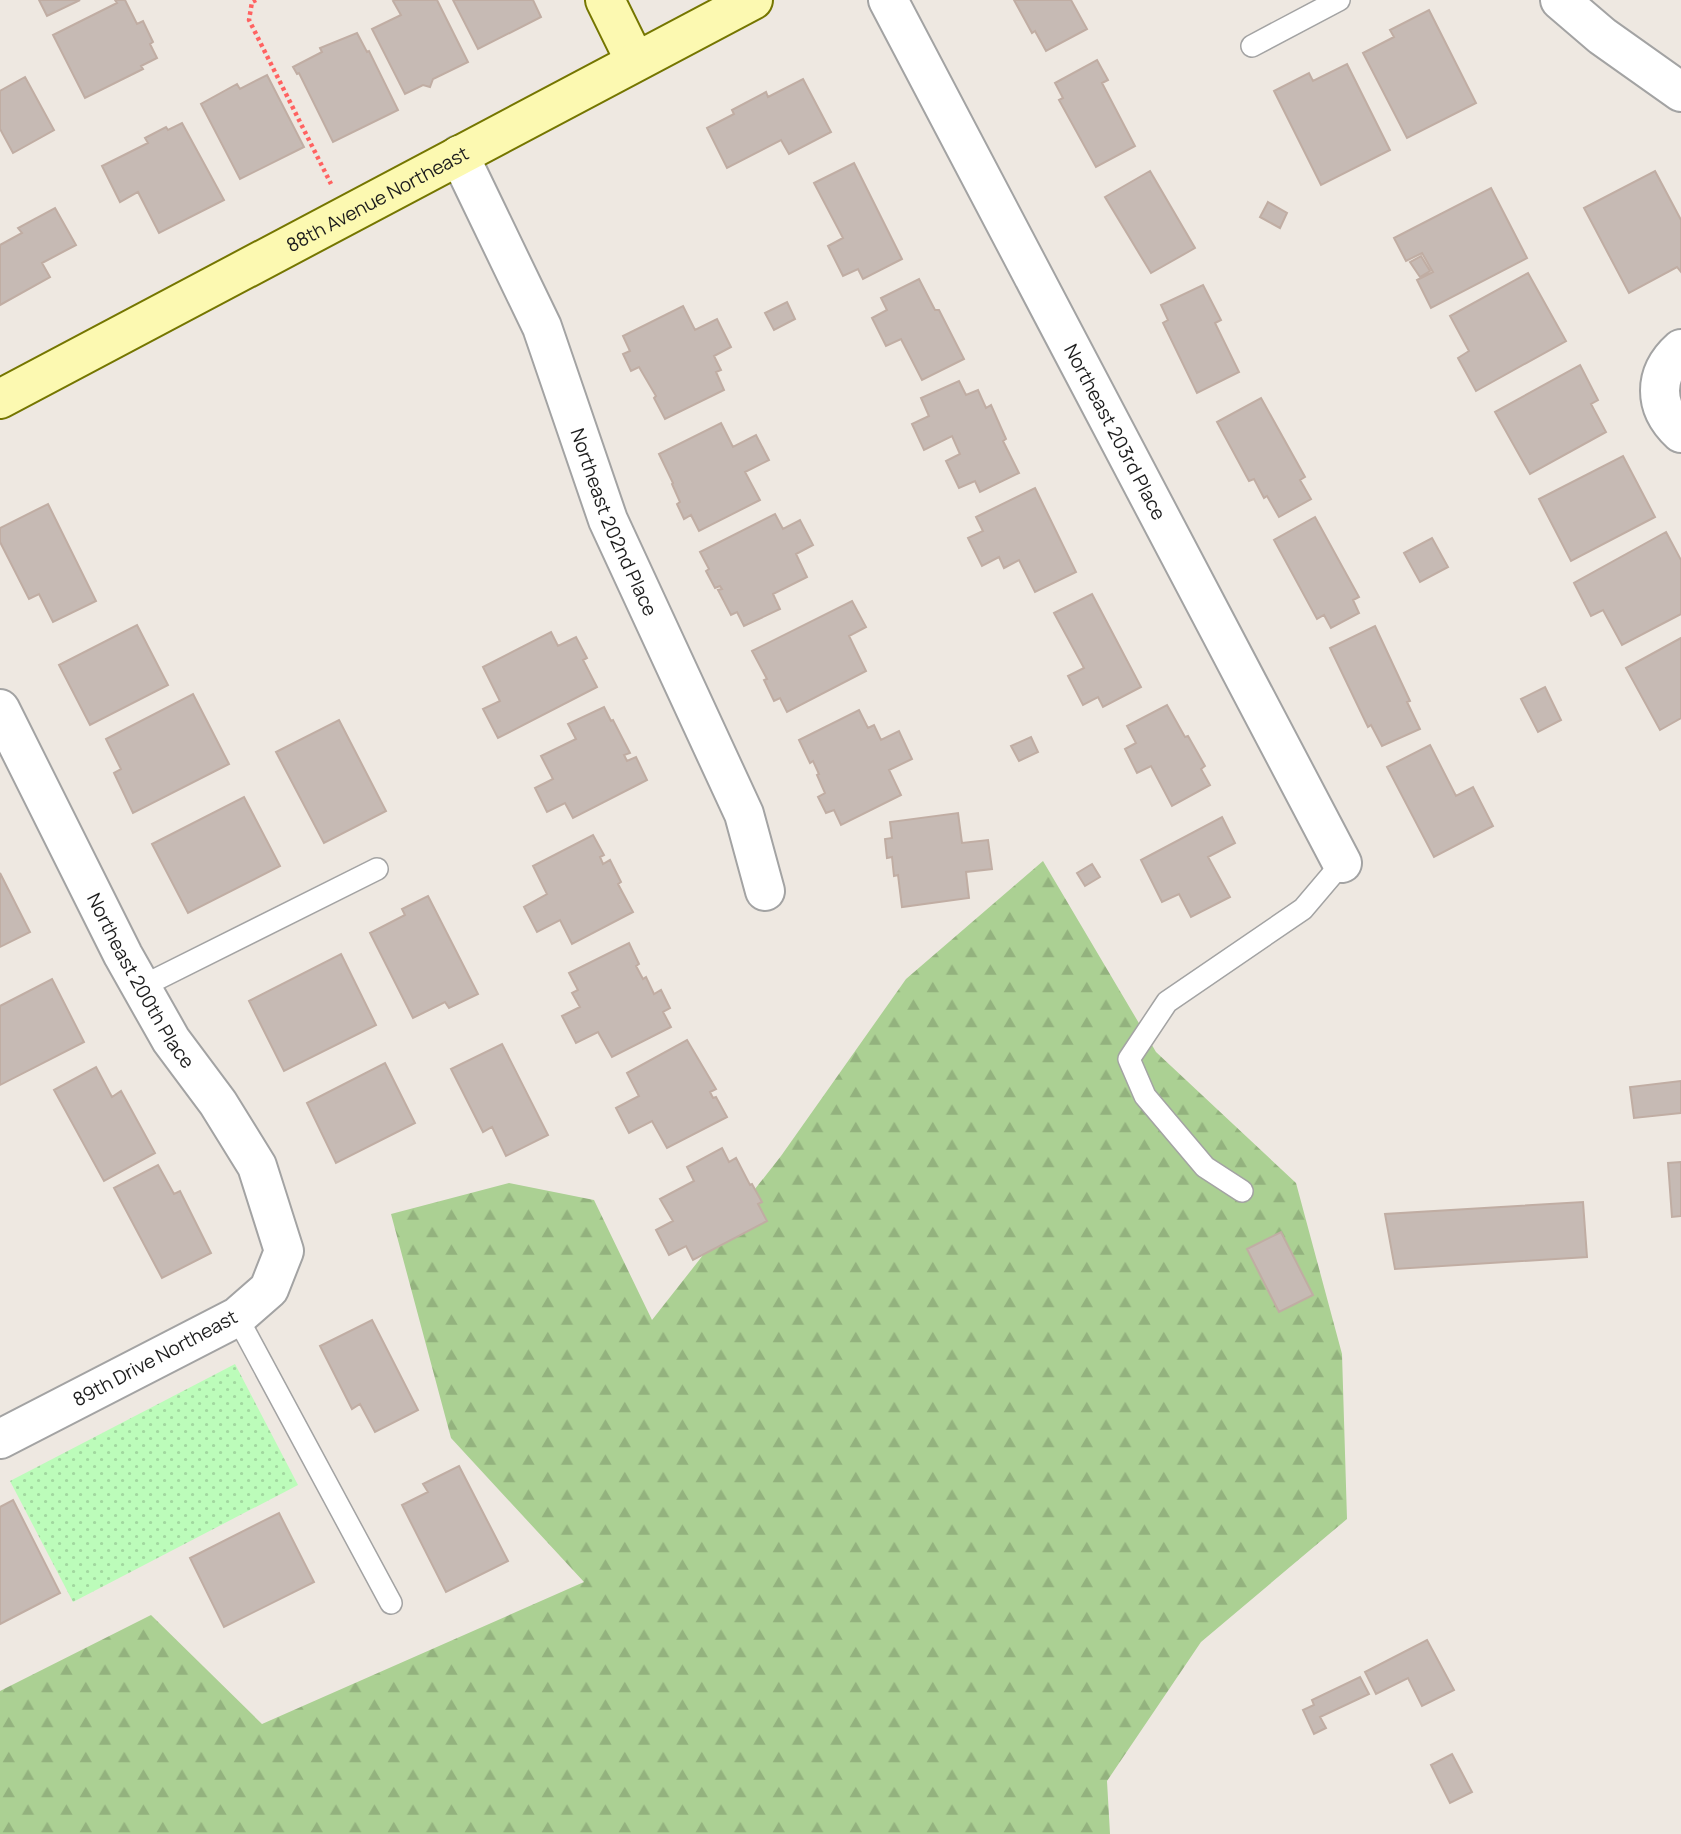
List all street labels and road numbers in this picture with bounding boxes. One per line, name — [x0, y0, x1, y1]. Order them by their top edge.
street label: 88th Avenue Northeast — [282, 140, 473, 258]
street label: Northeast 203rd Place — [1058, 339, 1172, 524]
street label: Northeast 202nd Place — [565, 425, 664, 620]
street label: Northeast 200th Place — [81, 889, 201, 1074]
street label: 89th Drive Northeast — [68, 1304, 242, 1412]

